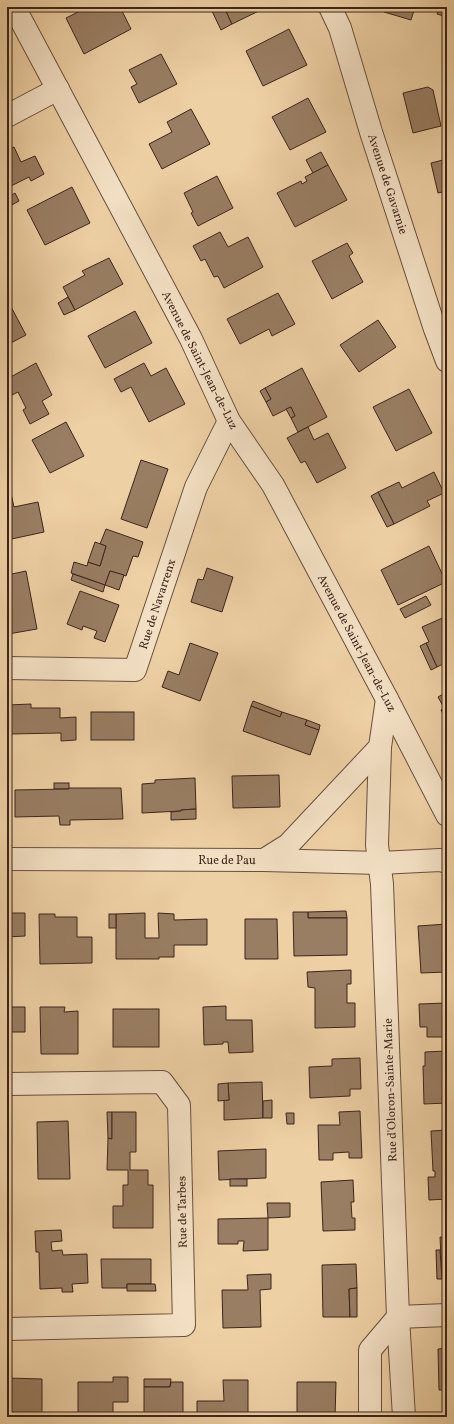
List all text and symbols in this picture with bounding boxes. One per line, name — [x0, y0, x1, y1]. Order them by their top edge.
street label: Avenue de Gavarnie — [363, 132, 411, 237]
street label: Avenue de Saint-Jean-de-Luz — [157, 289, 241, 432]
street label: Rue de Navarrenx — [136, 557, 180, 651]
street label: Avenue de Saint-Jean-de-Luz — [313, 572, 399, 715]
street label: Rue de Pau — [198, 853, 256, 869]
street label: Rue d'Oloron-Sainte-Marie — [380, 1017, 402, 1162]
street label: Rue de Tarbes — [174, 1176, 192, 1248]

